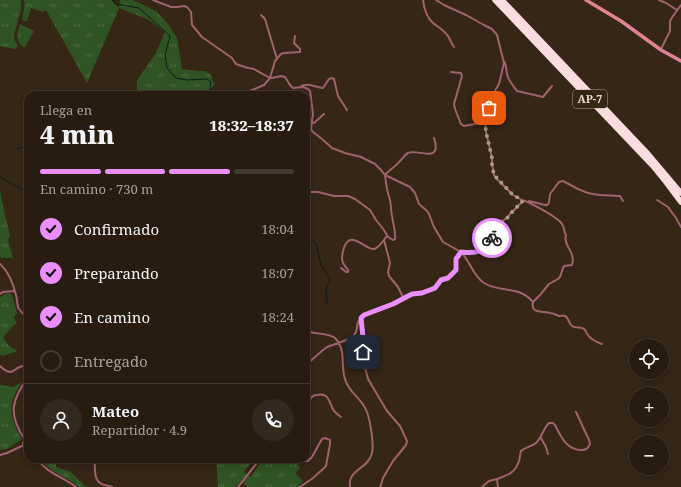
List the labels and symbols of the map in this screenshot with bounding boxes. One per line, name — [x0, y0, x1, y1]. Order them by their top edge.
road number: AP-7 — [573, 90, 607, 108]
pin — [472, 91, 506, 125]
courier — [472, 218, 512, 258]
pin — [346, 335, 380, 369]

